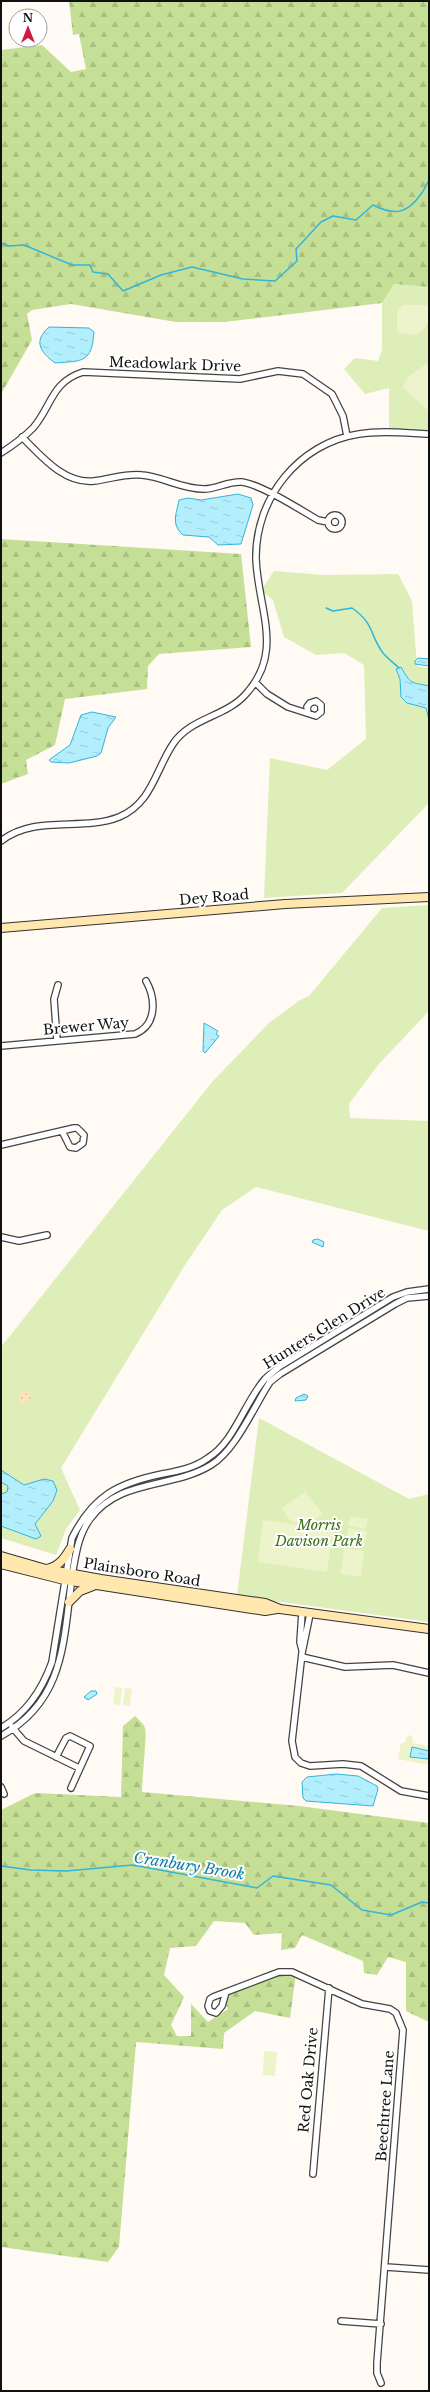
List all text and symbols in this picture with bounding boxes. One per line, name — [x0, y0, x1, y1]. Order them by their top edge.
north arrow — [8, 8, 48, 48]
text: N — [23, 11, 34, 25]
street label: Meadowlark Drive — [109, 353, 241, 375]
street label: Dey Road — [178, 885, 250, 909]
street label: Brewer Way — [42, 1013, 130, 1039]
street label: Hunters Glen Drive — [260, 1283, 388, 1373]
park label: Morris Davison Park — [274, 1516, 363, 1550]
street label: Plainsboro Road — [82, 1554, 202, 1590]
water label: Cranbury Brook — [132, 1847, 246, 1884]
street label: Red Oak Drive — [294, 2027, 322, 2133]
street label: Beechtree Lane — [372, 2050, 398, 2162]

